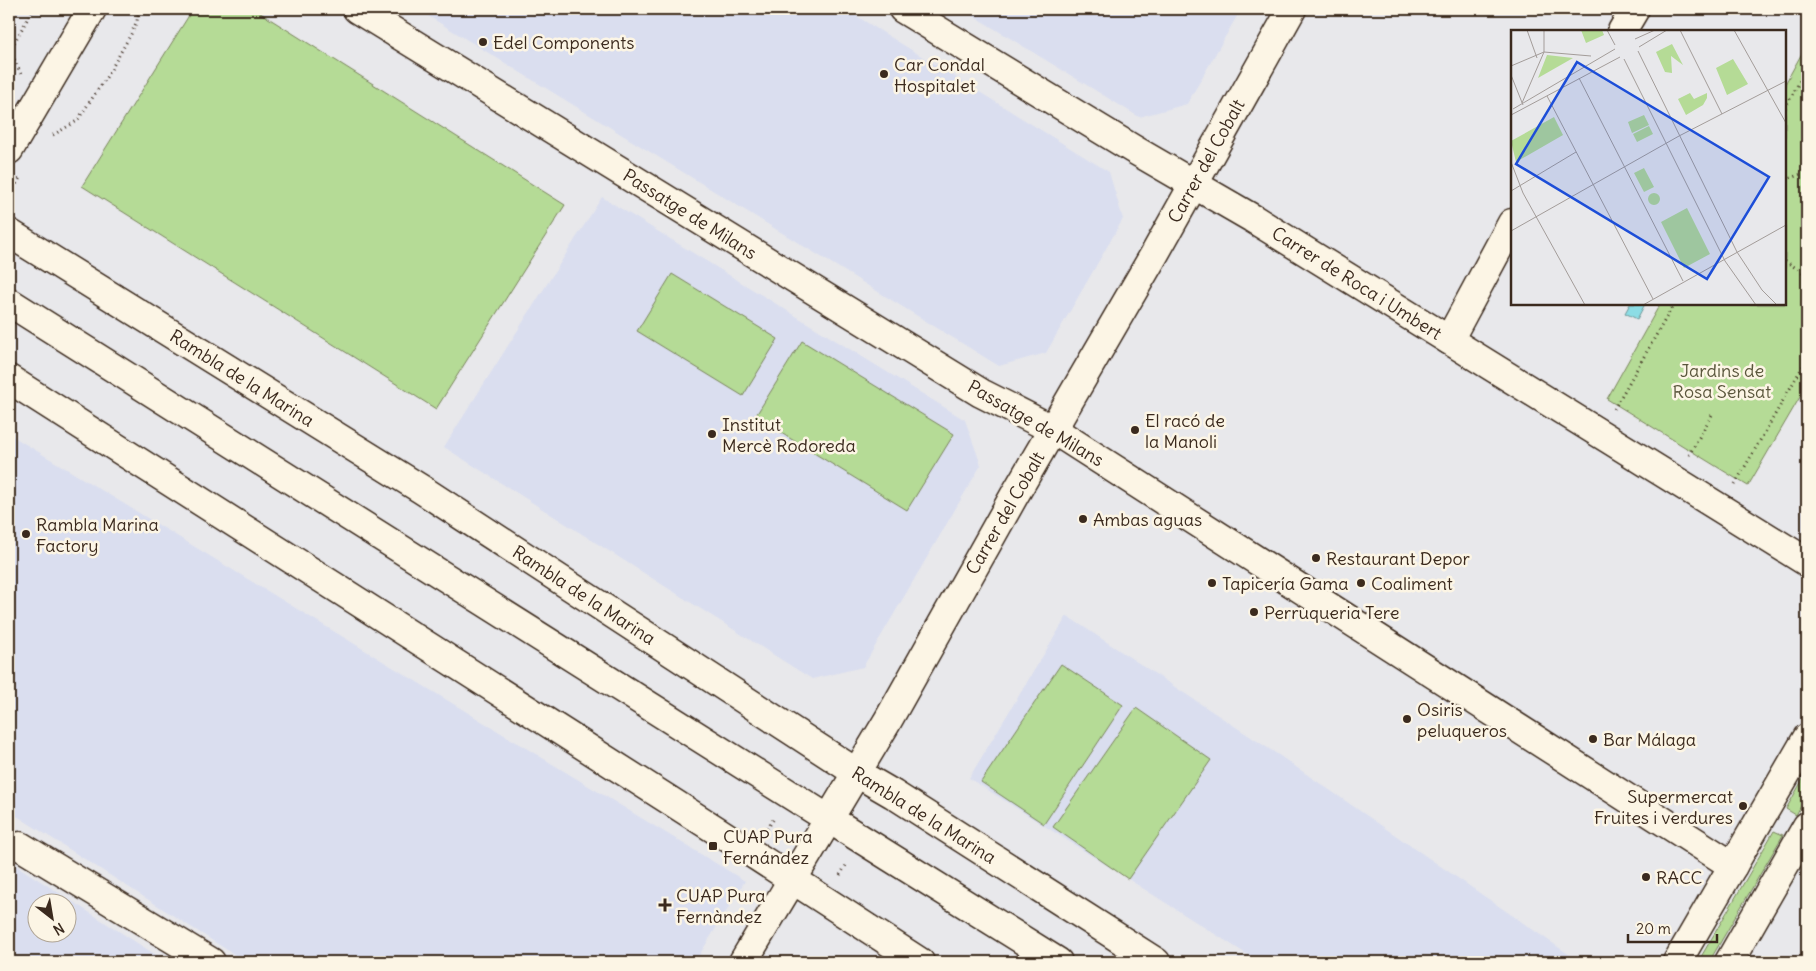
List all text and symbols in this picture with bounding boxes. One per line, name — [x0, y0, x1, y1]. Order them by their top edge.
inset map — [1511, 30, 1786, 305]
place label: Edel Components — [493, 31, 634, 54]
marker: Edel Components — [477, 36, 489, 48]
place label: Car Condal Hospitalet — [894, 53, 985, 97]
marker: Car Condal Hospitalet — [878, 68, 890, 80]
street label: Carrer del Cobalt — [1162, 95, 1250, 227]
street label: Passatge de Milans — [619, 164, 761, 264]
street label: Carrer de Roca i Umbert — [1268, 221, 1446, 345]
street label: Rambla de la Marina — [166, 324, 318, 432]
park label: Jardins de Rosa Sensat — [1673, 359, 1771, 403]
street label: Passatge de Milans — [964, 375, 1108, 471]
place label: El racó de la Manoli — [1145, 409, 1225, 453]
place label: Institut Mercè Rodoreda — [722, 413, 856, 457]
marker: El racó de la Manoli — [1129, 424, 1141, 436]
marker: Institut Mercè Rodoreda — [706, 428, 718, 440]
street label: Carrer del Cobalt — [961, 447, 1049, 579]
place label: Ambas aguas — [1093, 508, 1202, 531]
place label: Rambla Marina Factory — [36, 513, 159, 557]
marker: Ambas aguas — [1077, 513, 1089, 525]
marker: Rambla Marina Factory — [20, 528, 32, 540]
street label: Rambla de la Marina — [508, 540, 660, 650]
place label: Restaurant Depor — [1326, 547, 1471, 570]
marker: Restaurant Depor — [1310, 552, 1322, 564]
place label: Tapicería Gama — [1222, 572, 1349, 595]
place label: Coaliment — [1371, 572, 1453, 595]
marker: Tapicería Gama — [1206, 577, 1218, 589]
marker: Coaliment — [1355, 577, 1367, 589]
place label: Perruqueria Tere — [1264, 601, 1399, 624]
marker: Perruqueria Tere — [1248, 606, 1260, 618]
place label: Osiris peluqueros — [1417, 698, 1507, 742]
marker: Osiris peluqueros — [1401, 713, 1413, 725]
place label: Bar Málaga — [1603, 728, 1696, 751]
marker: Bar Málaga — [1587, 733, 1599, 745]
street label: Rambla de la Marina — [848, 761, 1000, 869]
place label: Supermercat Fruites i verdures — [1594, 785, 1733, 829]
marker: Supermercat Fruites i verdures — [1737, 800, 1749, 812]
place label: CUAP Pura Fernández — [723, 825, 813, 869]
marker: CUAP Pura Fernández — [707, 840, 719, 852]
place label: RACC — [1656, 866, 1703, 889]
marker: RACC — [1640, 871, 1652, 883]
place label: CUAP Pura Fernàndez — [676, 884, 766, 928]
north arrow — [28, 894, 78, 944]
marker: CUAP Pura Fernàndez — [658, 898, 672, 912]
scale bar — [1628, 911, 1717, 943]
text: N — [50, 919, 67, 939]
text: 20 m — [1636, 919, 1671, 938]

